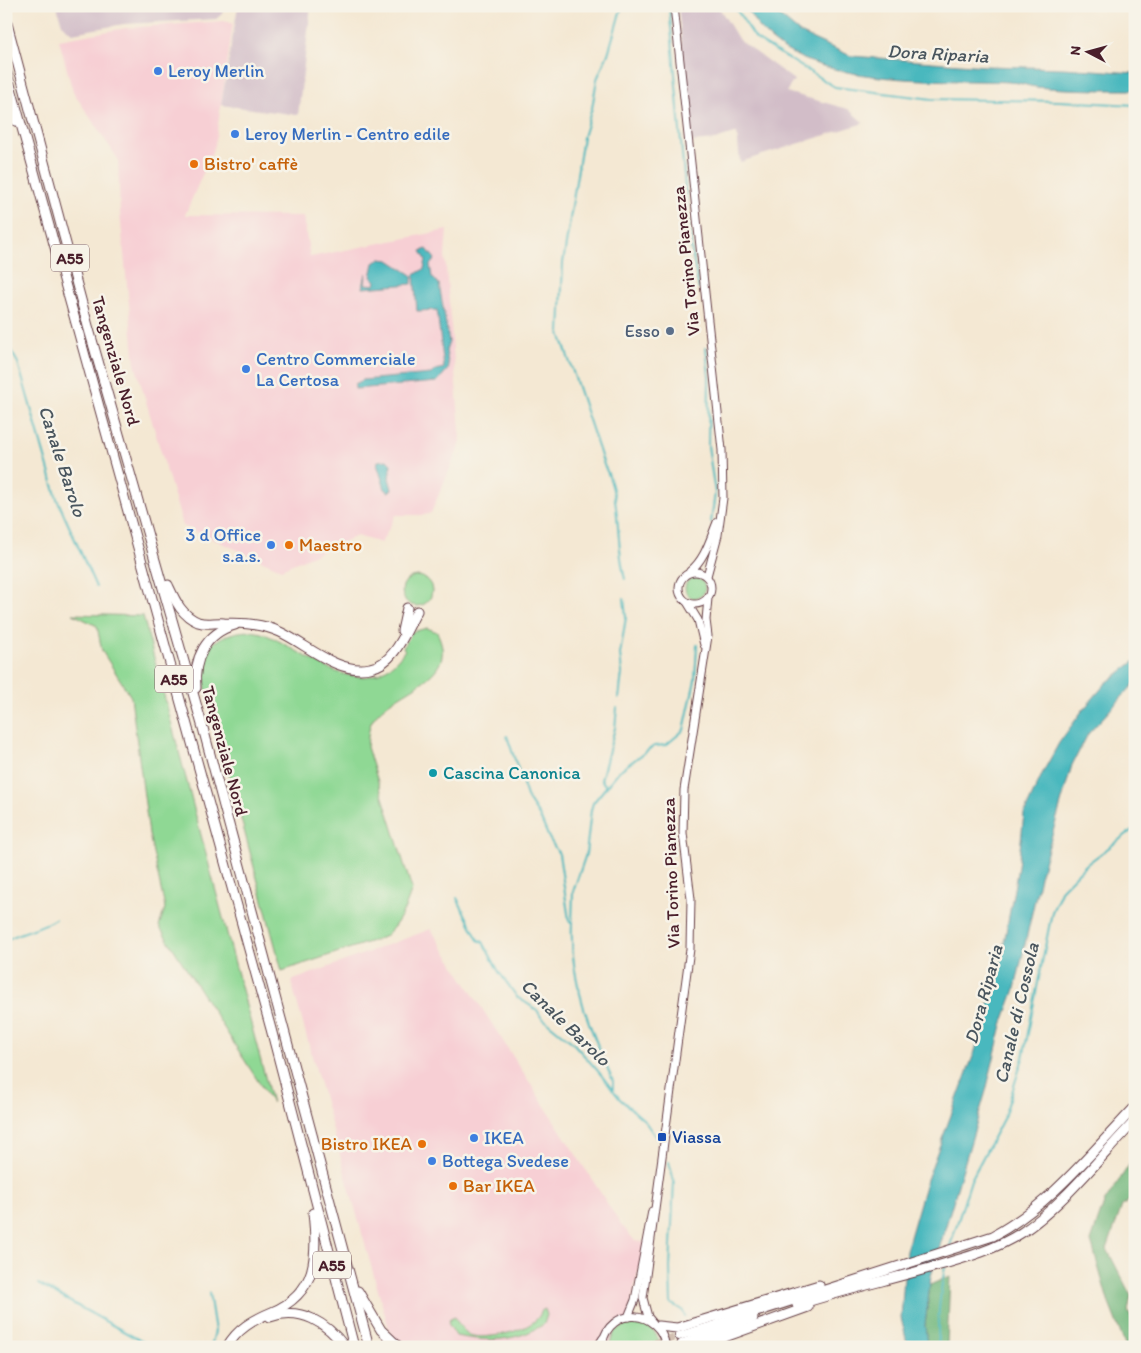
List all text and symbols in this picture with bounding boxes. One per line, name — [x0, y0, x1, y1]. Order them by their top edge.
north arrow — [1064, 28, 1114, 78]
water label: Dora Riparia — [887, 39, 989, 68]
text: N — [1067, 45, 1085, 56]
place label: Leroy Merlin — [168, 60, 265, 82]
marker: Leroy Merlin — [152, 65, 164, 77]
place label: Leroy Merlin - Centro edile — [245, 123, 450, 145]
marker: Leroy Merlin - Centro edile — [229, 128, 241, 140]
place label: Bistro' caffè — [204, 153, 298, 175]
marker: Bistro' caffè — [188, 158, 200, 170]
street label: Via Torino Pianezza — [667, 184, 705, 337]
road number: A55 — [51, 244, 89, 272]
street label: Tangenziale Nord — [87, 293, 145, 429]
place label: Esso — [625, 320, 660, 342]
marker: Esso — [664, 325, 676, 337]
place label: Centro Commerciale La Certosa — [256, 348, 416, 391]
marker: Centro Commerciale La Certosa — [240, 363, 252, 375]
water label: Canale Barolo — [34, 403, 92, 521]
place label: 3 d Office s.a.s. — [186, 524, 261, 567]
place label: Maestro — [299, 534, 362, 556]
marker: 3 d Office s.a.s. — [265, 539, 277, 551]
marker: Maestro — [283, 539, 295, 551]
road number: A55 — [155, 666, 193, 692]
street label: Tangenziale Nord — [197, 683, 253, 819]
place label: Cascina Canonica — [443, 762, 581, 784]
marker: Cascina Canonica — [427, 767, 439, 779]
street label: Via Torino Pianezza — [657, 797, 685, 949]
water label: Canale di Cossola — [989, 940, 1044, 1086]
water label: Dora Riparia — [959, 942, 1008, 1046]
water label: Canale Barolo — [516, 974, 616, 1072]
place label: Viassa — [672, 1126, 722, 1148]
place label: IKEA — [484, 1127, 524, 1149]
marker: Viassa — [656, 1131, 668, 1143]
marker: IKEA — [468, 1132, 480, 1144]
place label: Bistro IKEA — [321, 1133, 412, 1155]
marker: Bistro IKEA — [416, 1138, 428, 1150]
place label: Bottega Svedese — [442, 1150, 569, 1172]
marker: Bottega Svedese — [426, 1155, 438, 1167]
place label: Bar IKEA — [463, 1175, 535, 1197]
marker: Bar IKEA — [447, 1180, 459, 1192]
road number: A55 — [313, 1252, 351, 1278]

